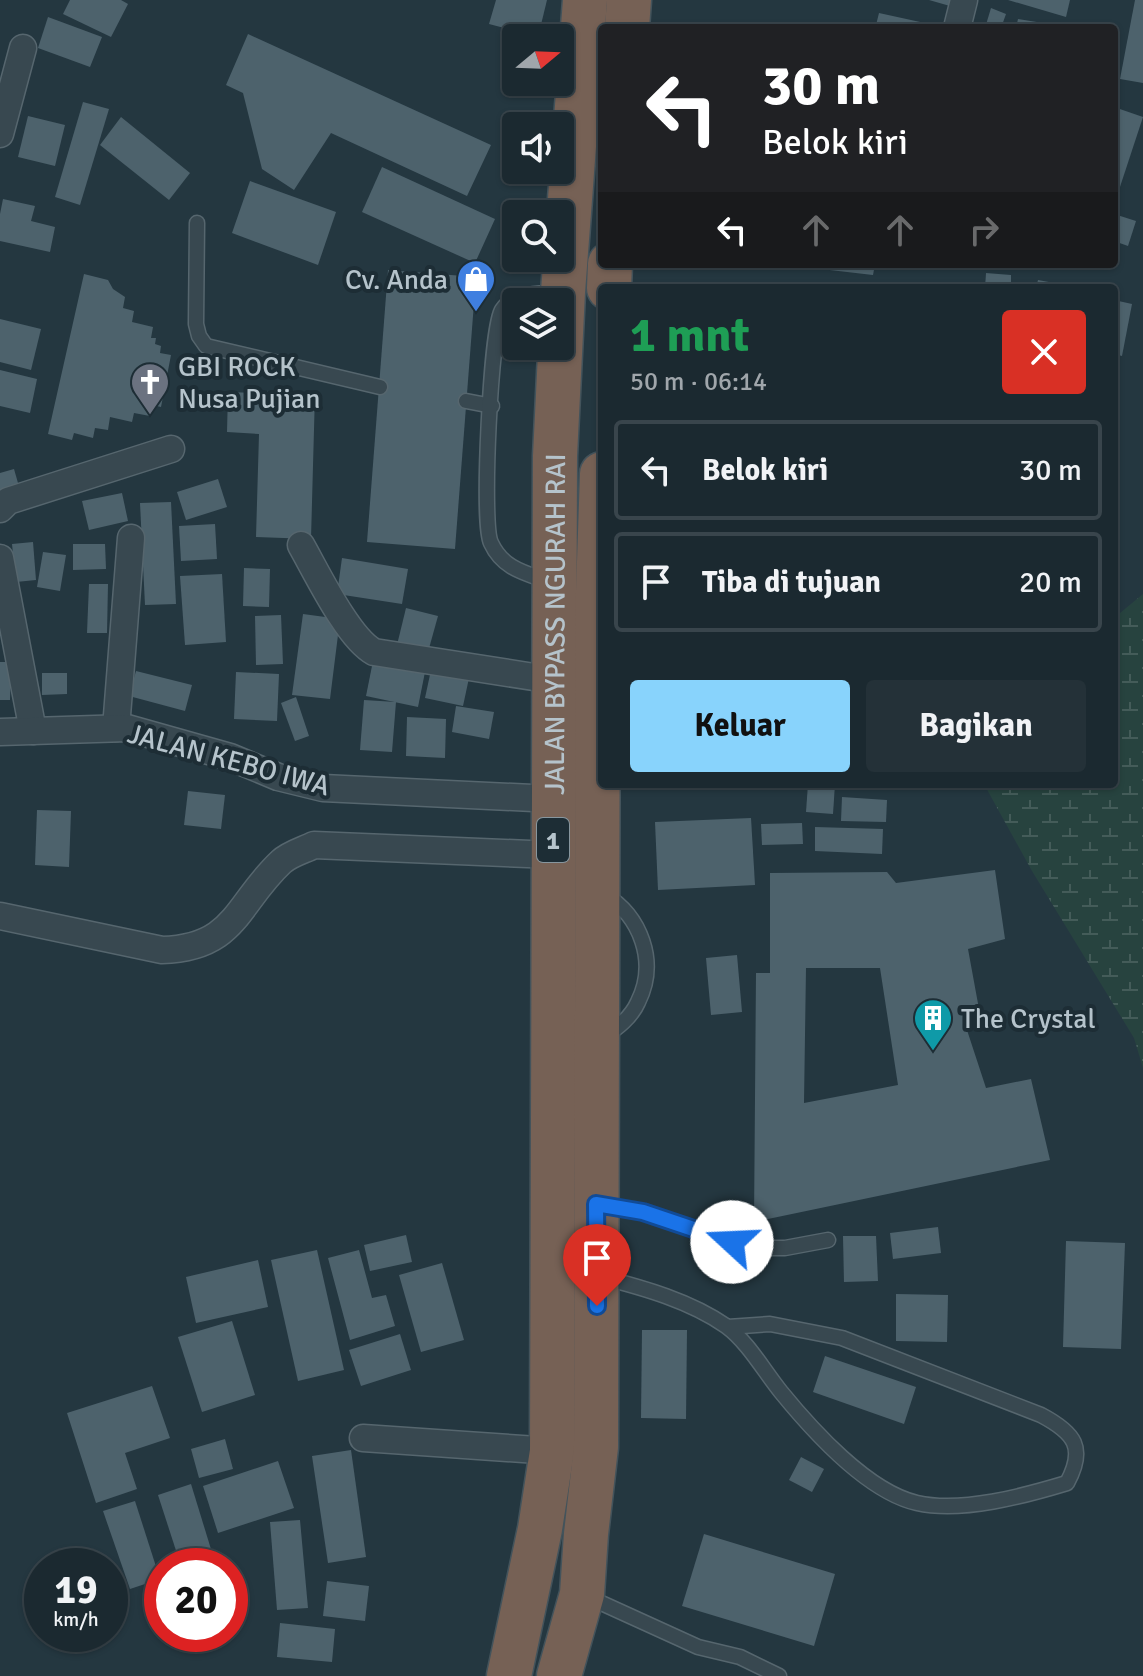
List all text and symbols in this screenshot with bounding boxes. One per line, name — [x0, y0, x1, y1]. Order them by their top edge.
north arrow — [502, 24, 574, 96]
map controls — [502, 24, 574, 360]
text: 30 m — [762, 51, 880, 120]
icon: left — [630, 56, 734, 160]
button: sound — [502, 112, 574, 184]
text: Belok kiri — [762, 120, 908, 165]
button: search — [502, 200, 574, 272]
icon: left — [710, 208, 754, 252]
icon: ahead — [794, 208, 838, 252]
icon: ahead — [878, 208, 922, 252]
icon: right — [962, 208, 1006, 252]
shop icon: Cv. Anda — [455, 258, 497, 313]
place label: Cv. Anda — [345, 263, 448, 297]
button: layers — [502, 288, 574, 360]
text: 1 mnt — [630, 306, 750, 365]
button: close — [1002, 310, 1086, 394]
place label: GBI ROCK Nusa Pujian — [178, 350, 321, 416]
church icon: GBI ROCK Nusa Pujian — [129, 361, 171, 416]
text: 50 m · 06:14 — [630, 366, 767, 398]
icon: left — [634, 448, 678, 492]
text: Belok kiri — [702, 452, 828, 489]
text: 30 m — [1019, 452, 1082, 489]
street label: JALAN BYPASS NGURAH RAI — [538, 453, 573, 795]
icon: arrive — [634, 560, 678, 604]
text: Tiba di tujuan — [702, 564, 881, 601]
text: 20 m — [1019, 564, 1082, 601]
button: Keluar — [630, 680, 850, 772]
button: Bagikan — [866, 680, 1086, 772]
street label: JALAN KEBO IWA — [124, 717, 334, 803]
road number: 1 — [537, 818, 569, 862]
building icon: The Crystal — [912, 997, 954, 1052]
place label: The Crystal — [961, 1002, 1096, 1036]
position arrow — [690, 1200, 774, 1284]
pin — [563, 1224, 631, 1306]
icon: arrive — [575, 1236, 619, 1280]
speed limit sign: 20 — [144, 1548, 248, 1652]
text: 19 — [54, 1565, 98, 1615]
text: km/h — [53, 1607, 99, 1632]

